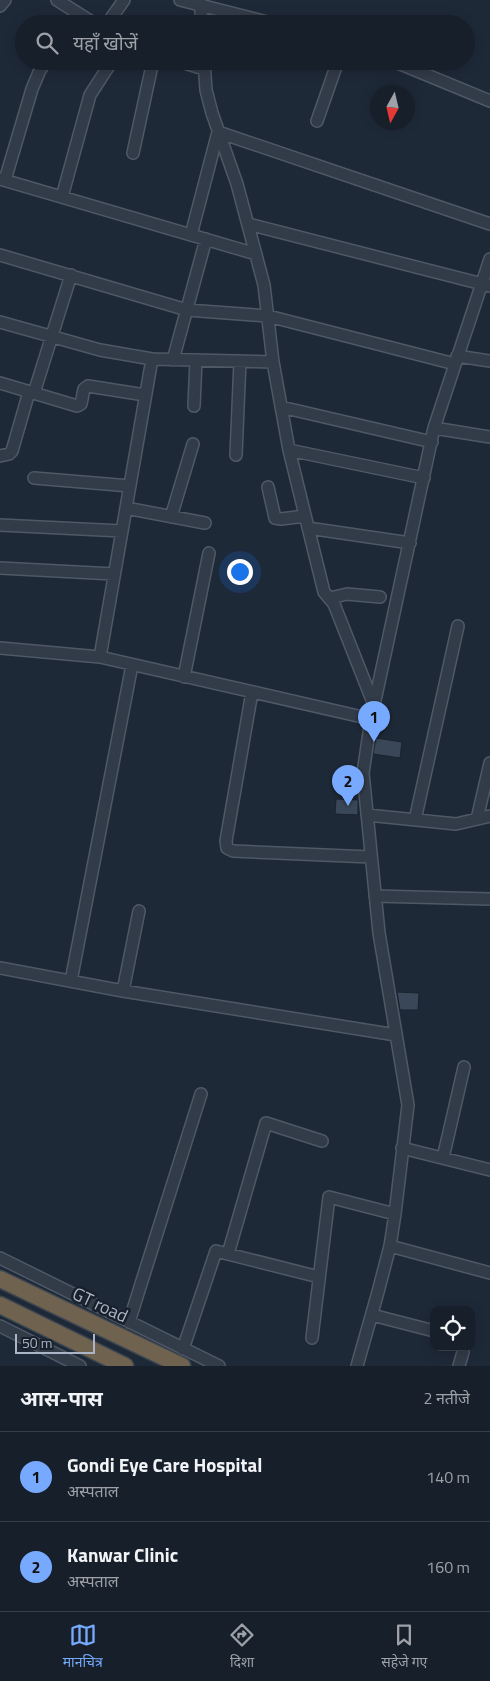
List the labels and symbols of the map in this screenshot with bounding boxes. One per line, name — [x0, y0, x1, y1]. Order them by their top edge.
north arrow — [370, 85, 415, 130]
your location — [227, 559, 253, 585]
pin: 1 — [358, 701, 390, 742]
pin: 2 — [332, 765, 364, 806]
street label: GT road — [68, 1280, 132, 1329]
scale bar — [15, 1331, 95, 1354]

